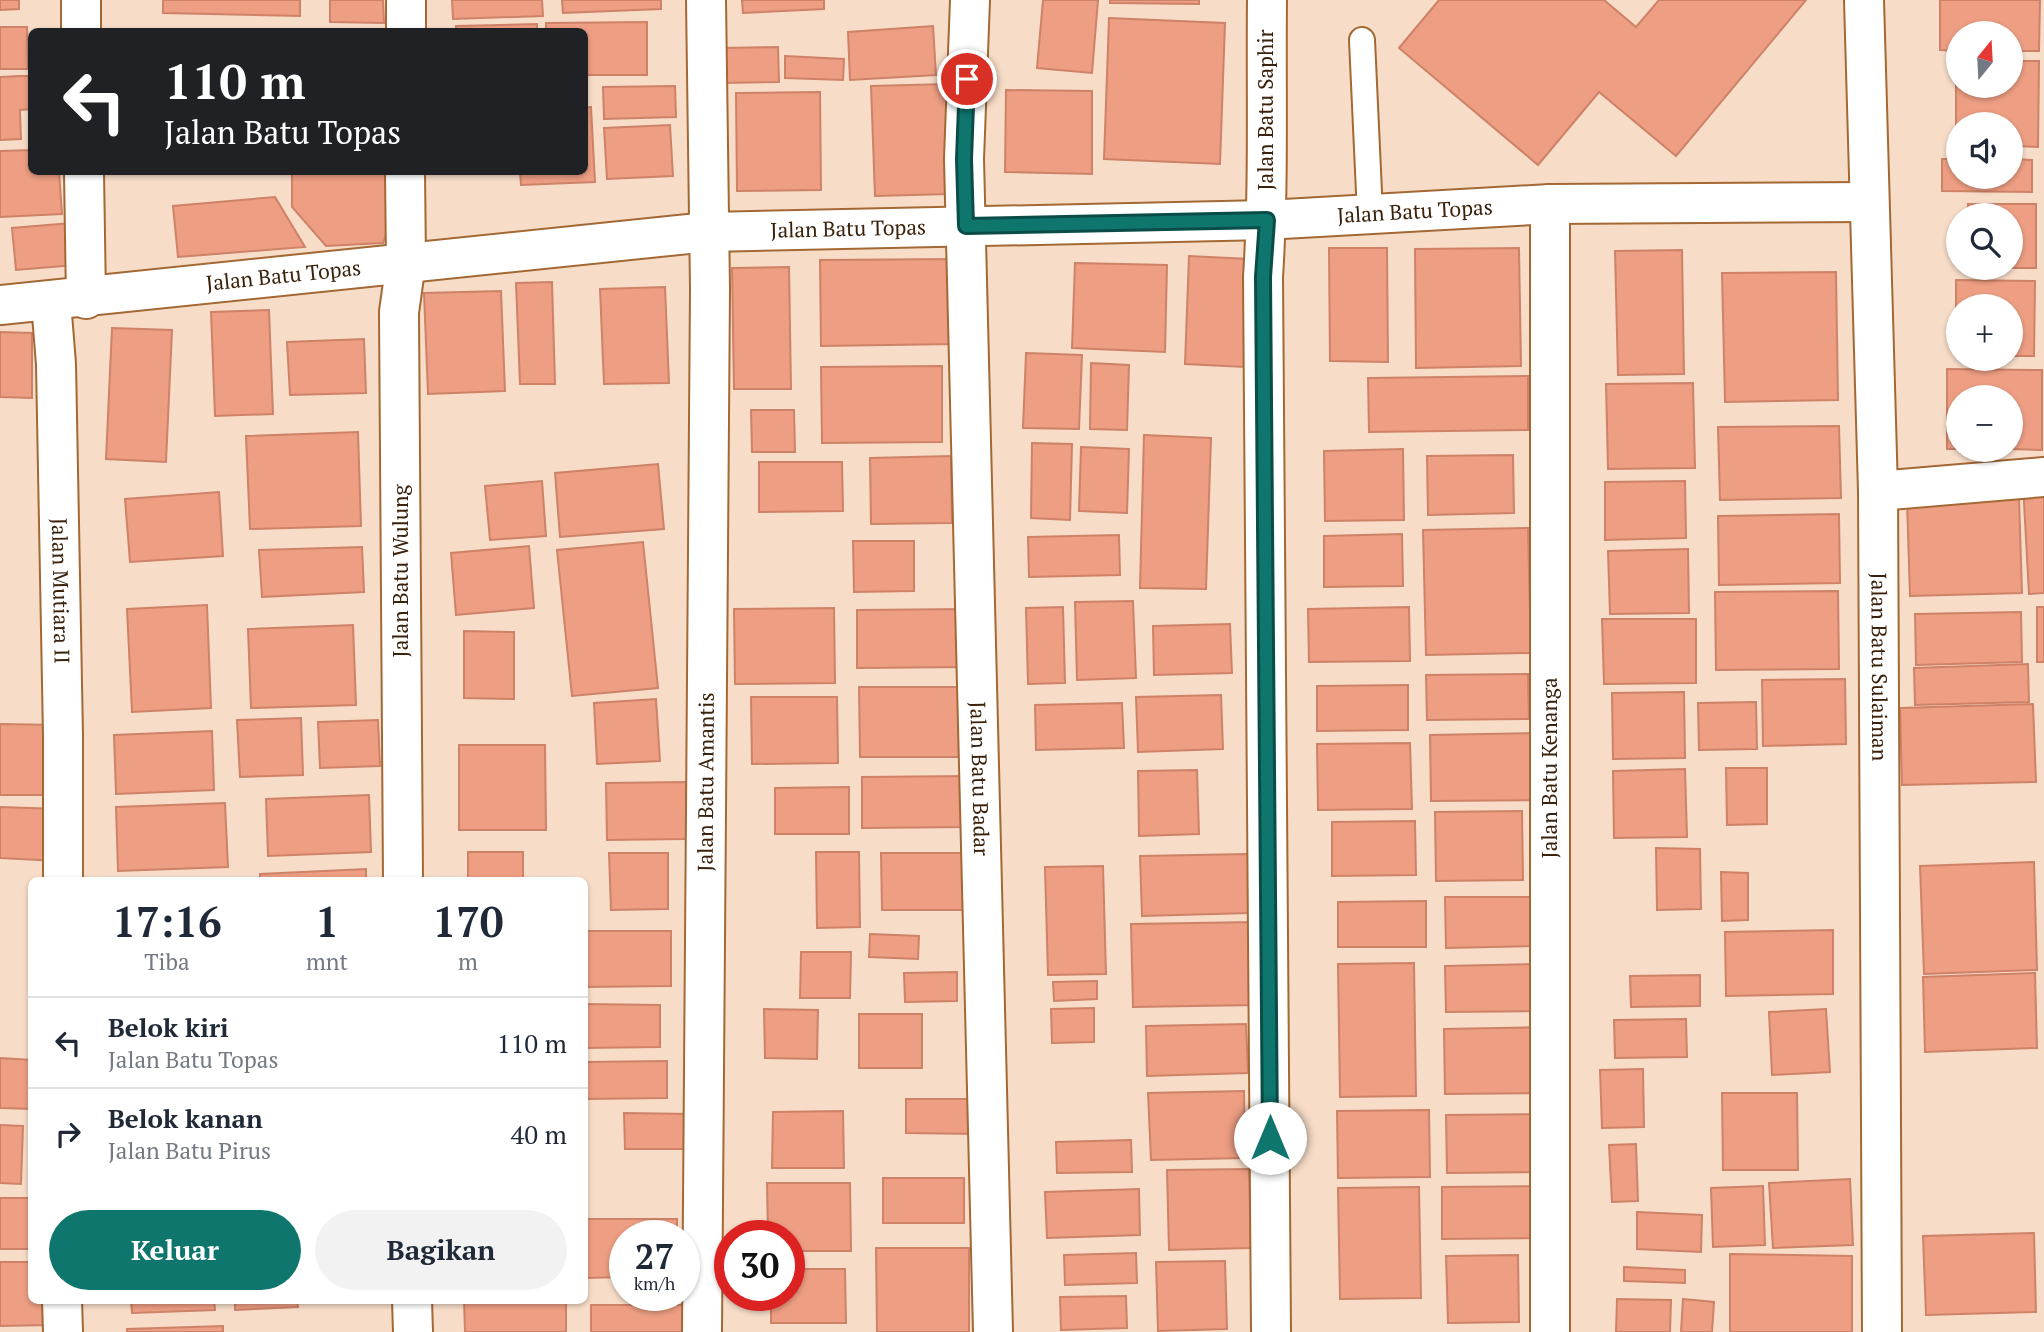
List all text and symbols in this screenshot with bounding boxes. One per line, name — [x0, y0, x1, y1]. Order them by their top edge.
north arrow — [1946, 21, 2023, 98]
map controls — [1946, 21, 2023, 462]
street label: Jalan Batu Saphir — [1251, 29, 1279, 191]
text: 110 m — [164, 48, 306, 113]
pin — [937, 49, 997, 109]
icon: left — [49, 56, 140, 147]
icon: arrive — [948, 60, 986, 98]
text: Jalan Batu Topas — [164, 111, 401, 153]
button: sound — [1946, 112, 2023, 189]
street label: Jalan Batu Topas — [1336, 192, 1493, 229]
button: search — [1946, 203, 2023, 280]
street label: Jalan Batu Topas — [770, 212, 926, 244]
street label: Jalan Batu Topas — [205, 253, 362, 297]
button: + — [1946, 294, 2023, 371]
button: − — [1946, 385, 2023, 462]
street label: Jalan Batu Wulung — [386, 484, 414, 657]
street label: Jalan Mutiara II — [46, 518, 77, 664]
street label: Jalan Batu Sulaiman — [1865, 572, 1894, 762]
street label: Jalan Batu Kenanga — [1535, 677, 1563, 859]
street label: Jalan Batu Amantis — [691, 692, 720, 872]
street label: Jalan Batu Badar — [964, 701, 996, 856]
text: 17:16 — [112, 893, 222, 949]
text: 1 — [315, 893, 339, 949]
text: 170 — [432, 893, 504, 949]
text: Tiba — [144, 946, 190, 977]
text: mnt — [306, 946, 348, 977]
text: m — [458, 946, 478, 977]
text: Belok kiri — [108, 1010, 229, 1044]
icon: left — [49, 1024, 87, 1062]
text: 110 m — [497, 1026, 567, 1060]
text: Jalan Batu Topas — [108, 1044, 278, 1075]
text: Belok kanan — [108, 1101, 263, 1135]
position arrow — [1233, 1101, 1307, 1175]
icon: right — [49, 1115, 87, 1153]
text: 40 m — [511, 1117, 567, 1151]
text: Jalan Batu Pirus — [108, 1135, 271, 1166]
button: Keluar — [49, 1210, 301, 1290]
button: Bagikan — [315, 1210, 567, 1290]
speed limit sign: 30 — [714, 1220, 805, 1311]
text: 27 — [635, 1233, 674, 1279]
text: km/h — [634, 1271, 675, 1295]

